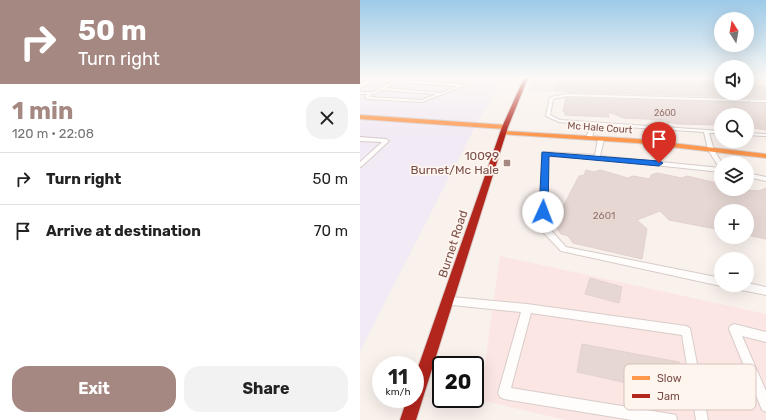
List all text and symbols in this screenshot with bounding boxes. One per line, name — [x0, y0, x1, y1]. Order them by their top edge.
north arrow — [714, 12, 754, 52]
map controls — [714, 12, 754, 292]
text: 50 m — [78, 14, 147, 47]
icon: right — [12, 16, 64, 68]
text: Turn right — [78, 48, 160, 70]
button: sound — [714, 60, 754, 100]
text: 1 min — [12, 97, 73, 125]
button: close — [306, 97, 348, 139]
house number: 2600 — [654, 108, 676, 118]
button: search — [714, 108, 754, 148]
street label: Mc Hale Court — [567, 120, 633, 136]
pin — [642, 122, 676, 163]
text: 120 m · 22:08 — [12, 126, 94, 141]
icon: arrive — [648, 128, 670, 150]
place label: 10099 Burnet/Mc Hale — [410, 149, 499, 177]
button: layers — [714, 156, 754, 196]
marker: 10099 Burnet/Mc Hale — [502, 158, 512, 168]
icon: right — [12, 168, 34, 190]
text: Turn right — [46, 170, 121, 188]
text: 50 m — [313, 170, 348, 188]
position arrow — [522, 191, 564, 233]
button: + — [714, 204, 754, 244]
street label: Burnet Road — [436, 209, 470, 279]
house number: 2601 — [593, 210, 615, 222]
icon: arrive — [12, 220, 34, 242]
text: Arrive at destination — [46, 222, 201, 240]
text: 70 m — [314, 222, 348, 240]
button: − — [714, 252, 754, 292]
speed limit sign: 20 — [432, 356, 484, 408]
legend — [624, 364, 756, 410]
text: 11 — [388, 365, 408, 389]
button: Exit — [12, 366, 176, 412]
button: Share — [184, 366, 348, 412]
text: Slow — [657, 372, 682, 385]
text: km/h — [386, 386, 410, 398]
text: Jam — [657, 390, 680, 403]

